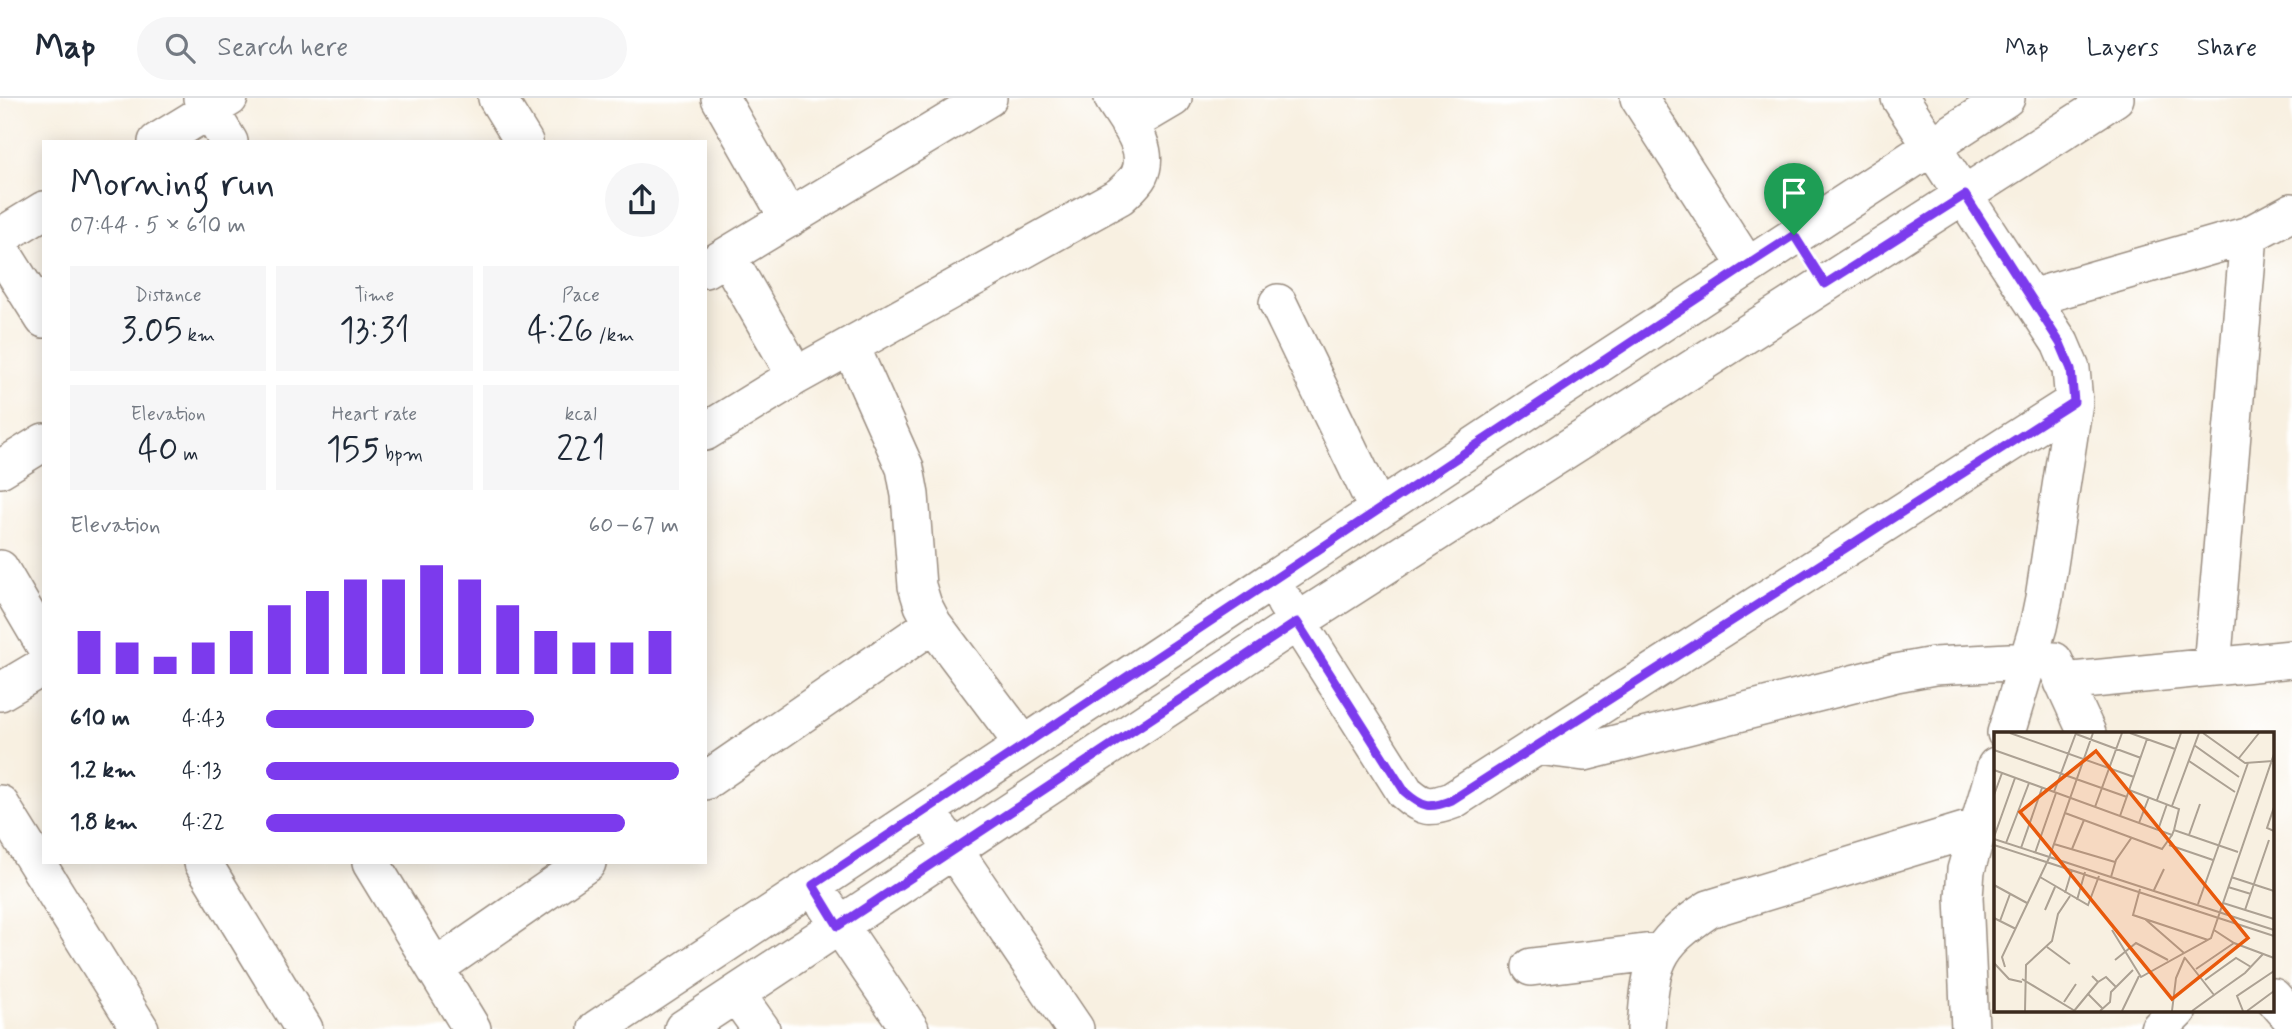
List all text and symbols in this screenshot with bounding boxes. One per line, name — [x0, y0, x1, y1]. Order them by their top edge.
search box — [137, 17, 627, 80]
text: Map — [35, 26, 95, 70]
icon: search — [161, 29, 199, 67]
text: Search here — [217, 31, 348, 65]
text: Map — [2005, 33, 2049, 64]
text: Layers — [2087, 33, 2159, 64]
text: Share — [2197, 33, 2257, 64]
text: Morning run — [70, 160, 275, 209]
button: share — [605, 163, 679, 237]
pin — [1764, 163, 1824, 235]
icon: arrive — [1775, 174, 1813, 212]
text: 07:44 · 5 × 610 m — [70, 211, 246, 241]
text: Distance — [135, 283, 202, 308]
text: Time — [355, 283, 394, 308]
text: Pace — [562, 283, 600, 308]
text: 3.05 — [121, 308, 182, 354]
text: 13:31 — [339, 308, 410, 354]
text: 4:26 — [527, 308, 593, 354]
text: km — [182, 323, 215, 348]
text: /km — [593, 323, 635, 348]
text: Elevation — [131, 402, 206, 427]
text: Heart rate — [332, 402, 417, 427]
text: kcal — [565, 402, 597, 427]
text: 40 — [138, 427, 178, 473]
text: 155 — [326, 427, 380, 473]
text: 221 — [556, 427, 605, 473]
text: m — [178, 442, 198, 467]
text: bpm — [380, 442, 423, 467]
text: Elevation — [70, 511, 161, 541]
text: 60–67 m — [588, 511, 679, 541]
text: 610 m — [70, 704, 130, 734]
text: 4:43 — [182, 704, 225, 734]
inset map — [1994, 732, 2274, 1012]
text: 1.2 km — [70, 756, 136, 786]
text: 4:13 — [182, 756, 222, 786]
text: 1.8 km — [70, 808, 138, 838]
text: 4:22 — [182, 808, 225, 838]

